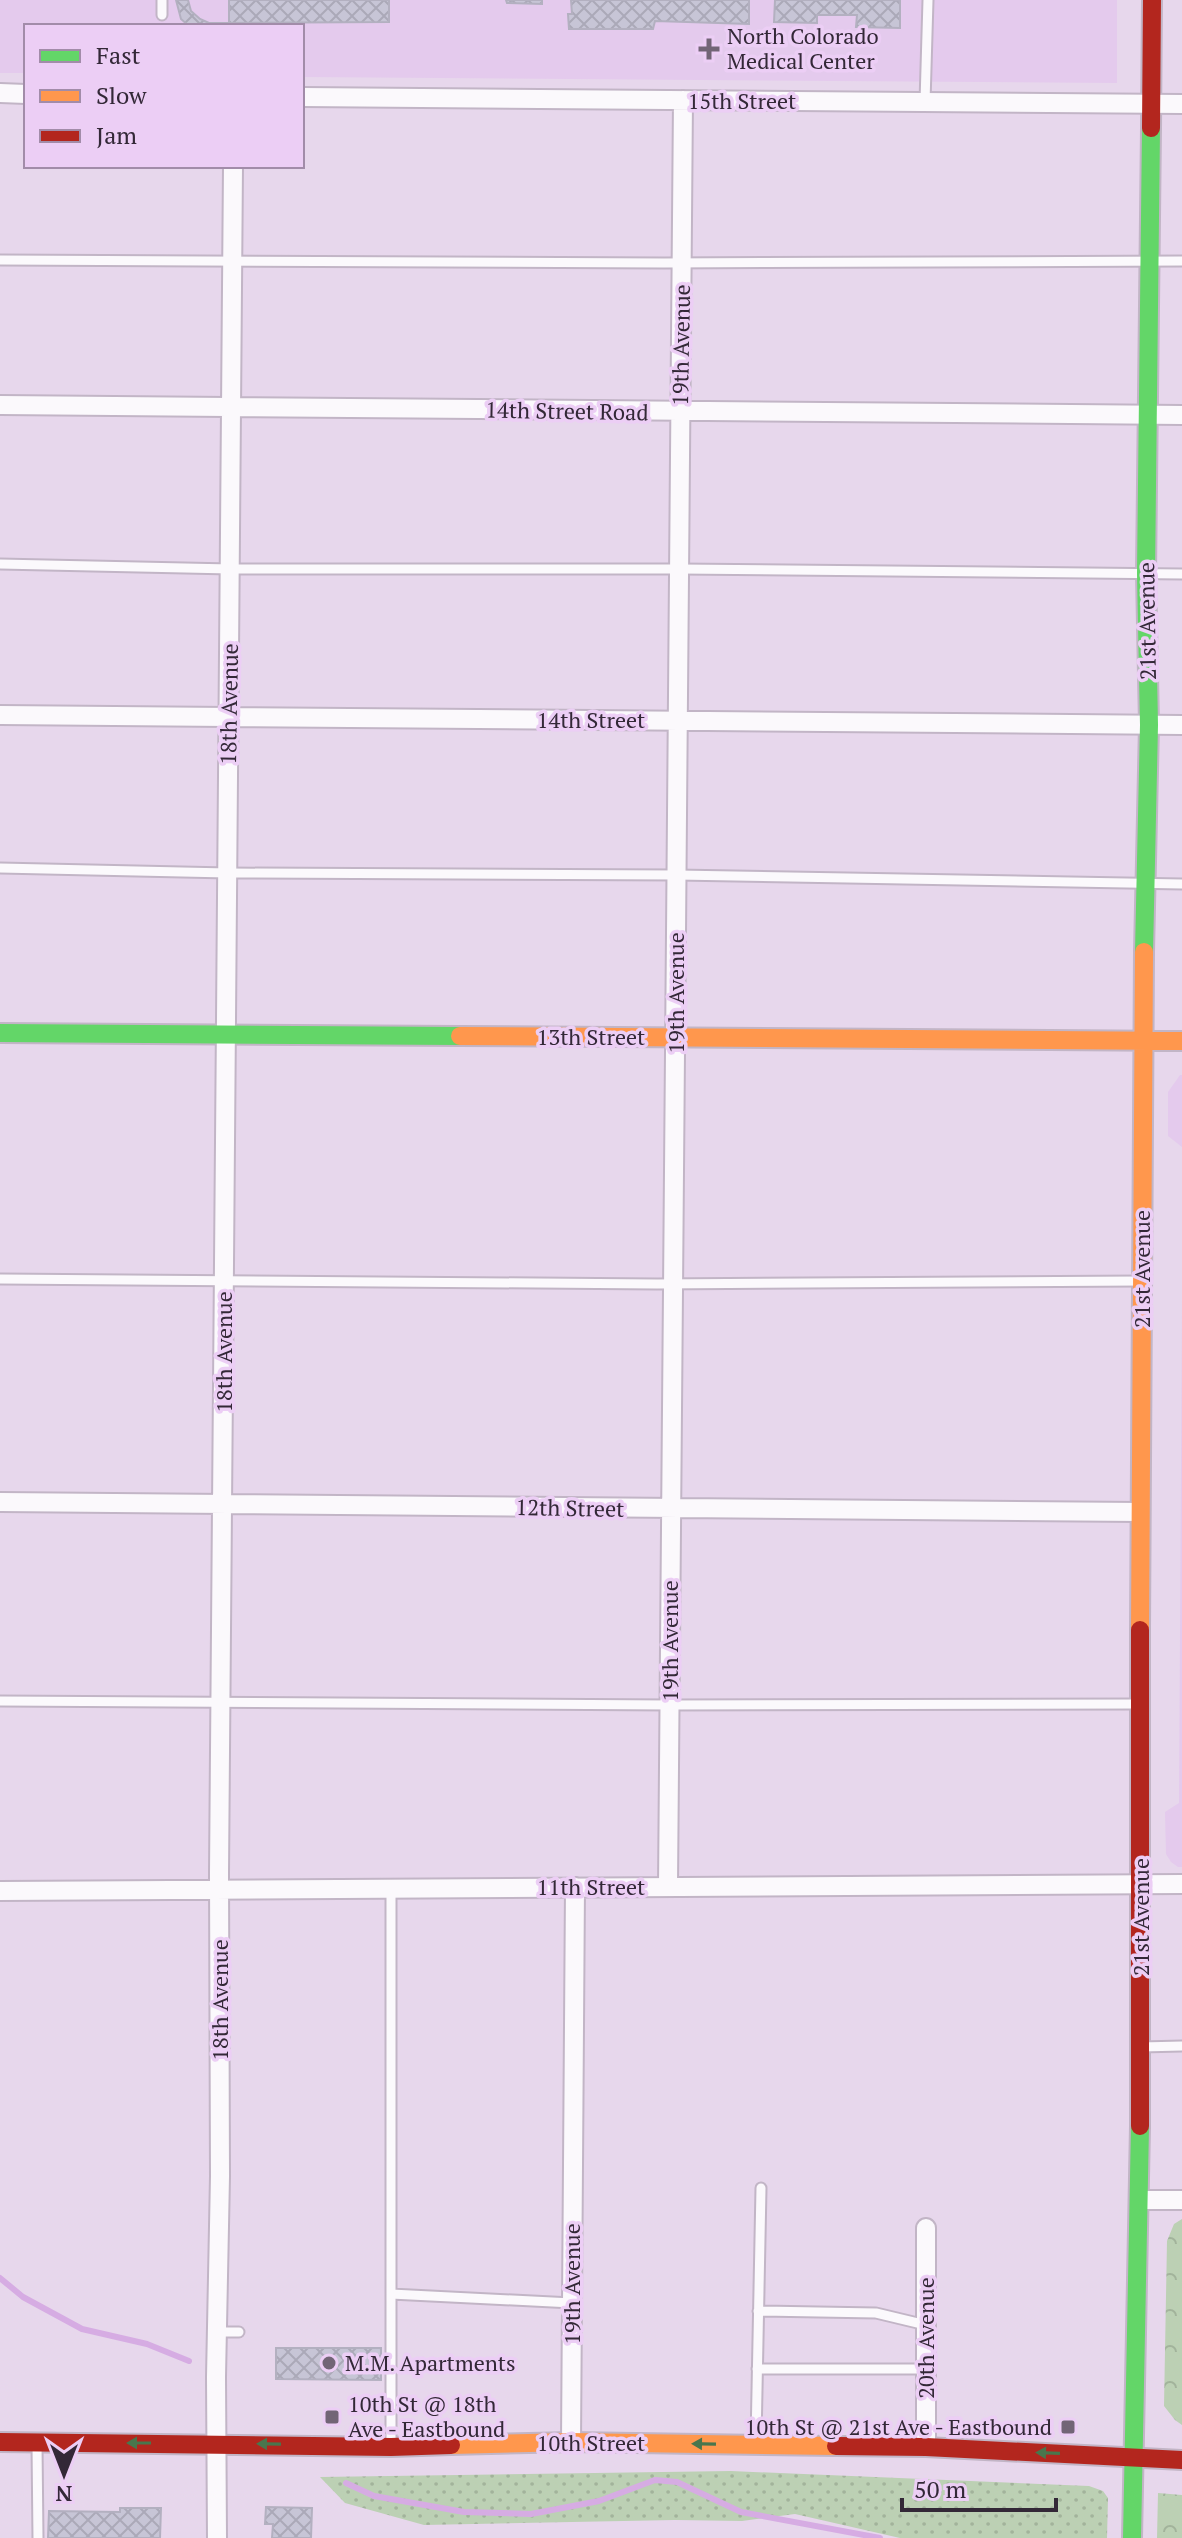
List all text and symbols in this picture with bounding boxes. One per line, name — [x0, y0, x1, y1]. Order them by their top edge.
place label: North Colorado Medical Center — [727, 21, 879, 75]
legend — [24, 24, 304, 168]
marker: North Colorado Medical Center — [698, 38, 720, 60]
text: Fast — [96, 39, 141, 71]
text: Slow — [96, 79, 147, 111]
street label: 15th Street — [688, 86, 796, 115]
text: Jam — [96, 119, 137, 151]
street label: 19th Avenue — [665, 284, 696, 406]
street label: 14th Street Road — [485, 395, 649, 426]
street label: 21st Avenue — [1131, 562, 1162, 680]
street label: 18th Avenue — [213, 643, 244, 765]
street label: 14th Street — [537, 705, 645, 734]
street label: 19th Avenue — [661, 932, 690, 1054]
street label: 13th Street — [537, 1022, 645, 1051]
street label: 21st Avenue — [1127, 1210, 1156, 1328]
street label: 18th Avenue — [209, 1291, 238, 1413]
street label: 12th Street — [515, 1492, 625, 1523]
street label: 19th Avenue — [655, 1580, 684, 1702]
street label: 21st Avenue — [1126, 1858, 1155, 1976]
street label: 11th Street — [537, 1872, 645, 1901]
street label: 18th Avenue — [205, 1939, 234, 2061]
street label: 19th Avenue — [557, 2223, 586, 2345]
street label: 20th Avenue — [911, 2277, 940, 2399]
place label: M.M. Apartments — [345, 2348, 515, 2377]
marker: M.M. Apartments — [320, 2354, 338, 2372]
place label: 10th St @ 18th Ave - Eastbound — [348, 2389, 505, 2443]
marker: 10th St @ 18th Ave - Eastbound — [323, 2408, 341, 2426]
place label: 10th St @ 21st Ave - Eastbound — [745, 2412, 1052, 2441]
marker: 10th St @ 21st Ave - Eastbound — [1059, 2418, 1077, 2436]
street label: 10th Street — [537, 2428, 645, 2457]
north arrow — [24, 2434, 104, 2514]
one-way arrow — [126, 2437, 151, 2449]
one-way arrow — [256, 2438, 281, 2451]
one-way arrow — [691, 2438, 716, 2450]
one-way arrow — [1035, 2446, 1060, 2459]
scale bar — [902, 2462, 1056, 2512]
text: 50 m — [914, 2473, 966, 2505]
text: N — [55, 2480, 72, 2509]

